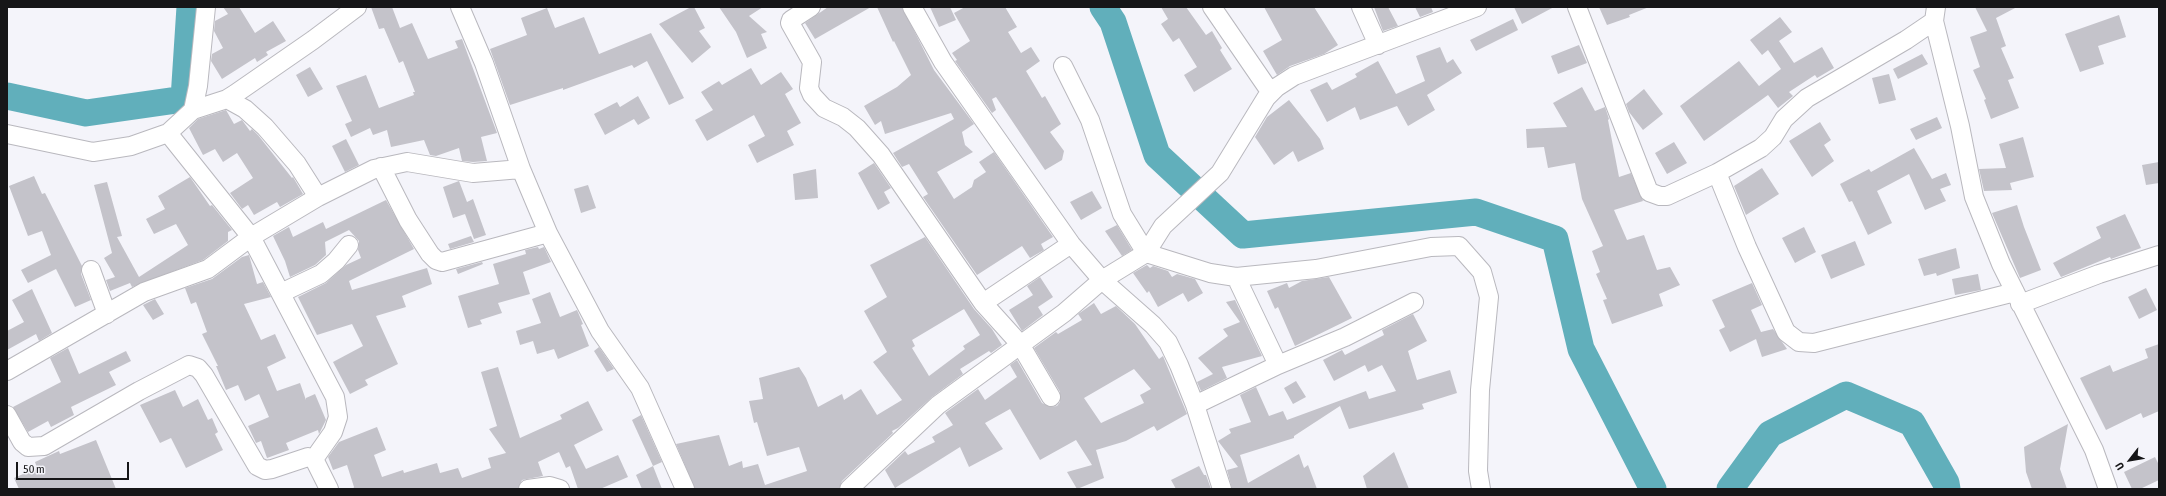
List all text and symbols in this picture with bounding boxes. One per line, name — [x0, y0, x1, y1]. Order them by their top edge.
north arrow — [2110, 440, 2150, 480]
scale bar — [18, 454, 131, 480]
text: U — [2113, 460, 2127, 472]
text: 50 m — [23, 462, 45, 476]

